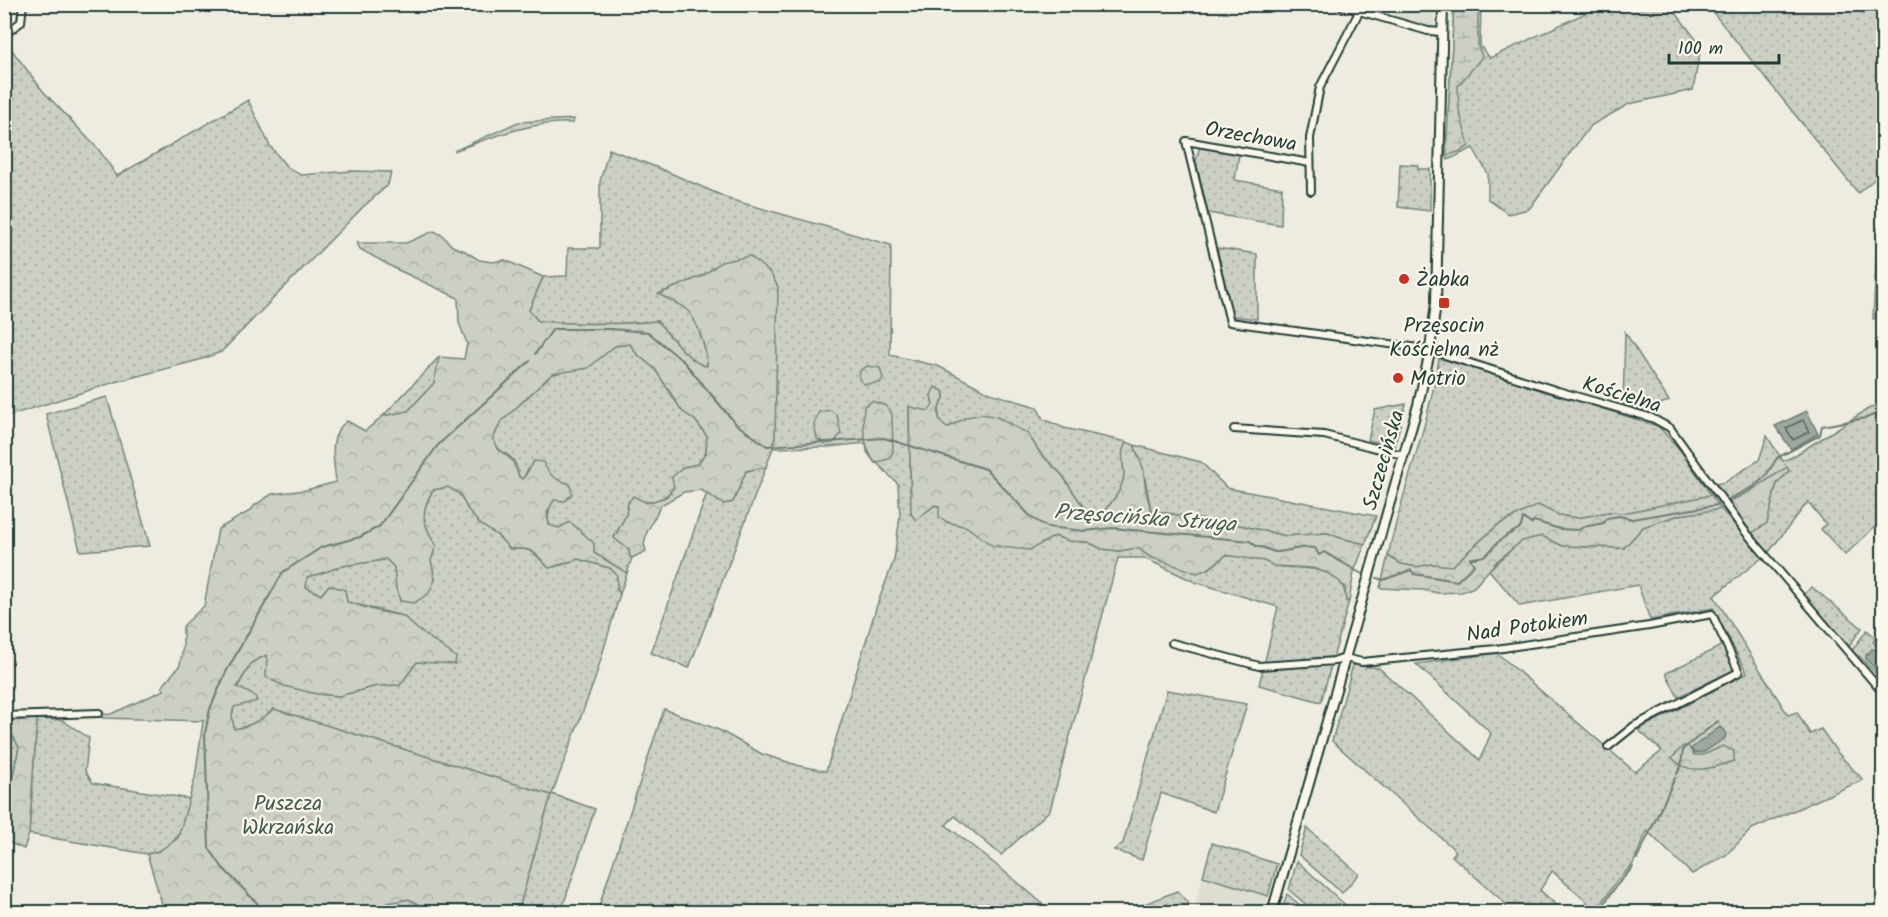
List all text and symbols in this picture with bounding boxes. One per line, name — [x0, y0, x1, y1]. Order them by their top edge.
scale bar — [1669, 27, 1778, 65]
text: 100 m — [1678, 35, 1723, 64]
street label: Orzechowa — [1202, 113, 1299, 162]
place label: Żabka — [1416, 264, 1470, 297]
marker: Żabka — [1397, 272, 1411, 286]
marker: Przęsocin Kościelna nż — [1437, 296, 1451, 310]
place label: Przęsocin Kościelna nż — [1389, 310, 1499, 367]
place label: Motrio — [1410, 363, 1466, 396]
street label: Kościelna — [1578, 368, 1665, 423]
marker: Motrio — [1391, 371, 1405, 385]
street label: Szczecińska — [1354, 407, 1414, 514]
water label: Przęsocińska Struga — [1053, 496, 1239, 543]
street label: Nad Potokiem — [1464, 603, 1590, 652]
park label: Puszcza Wkrzańska — [242, 788, 334, 845]

